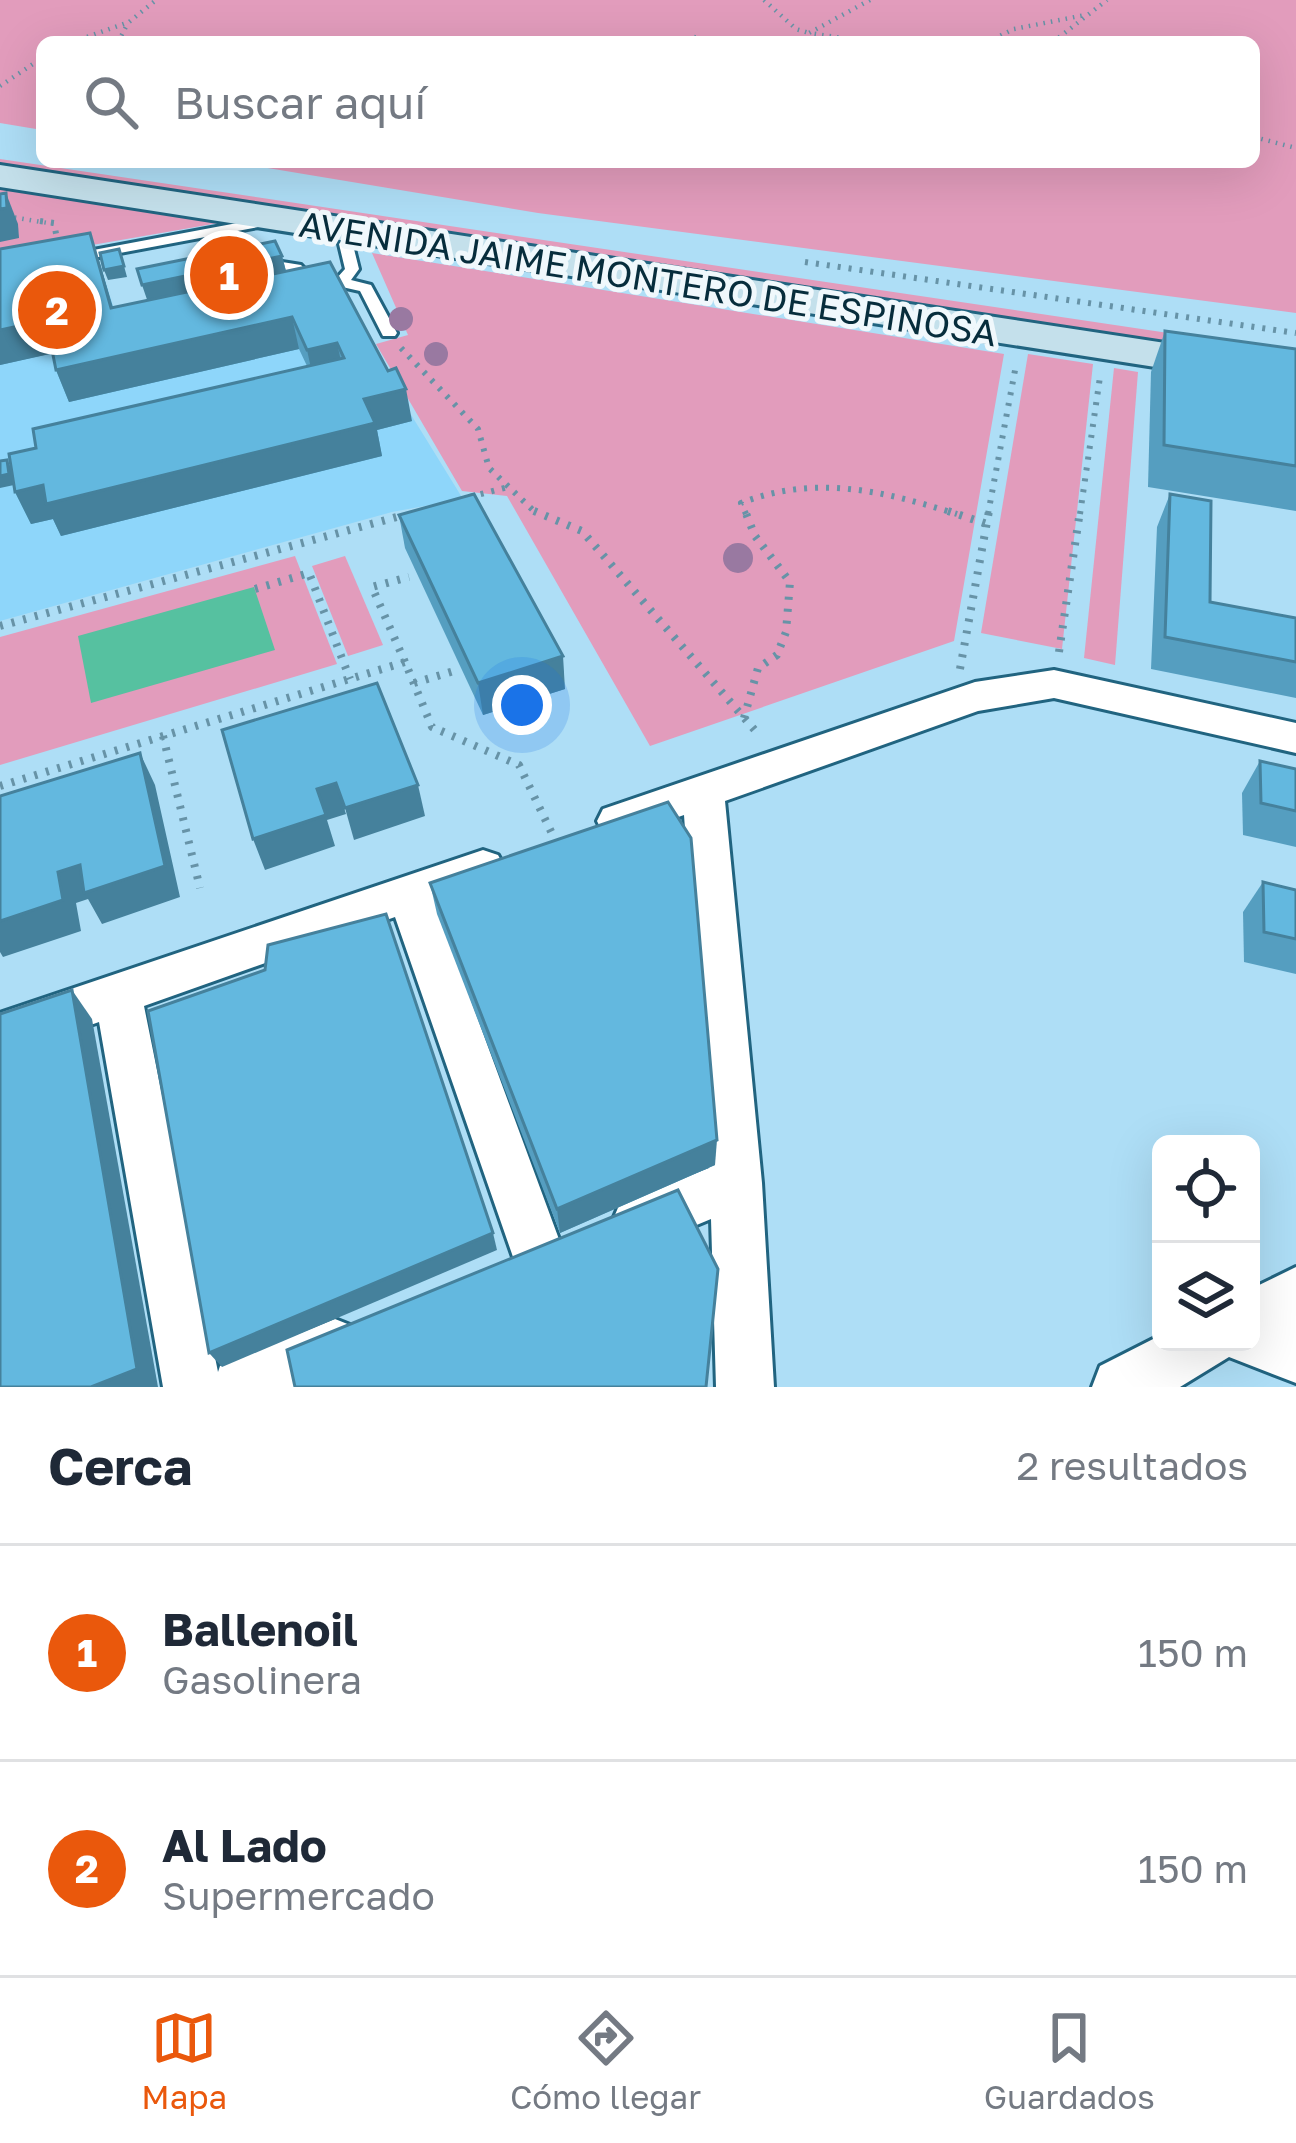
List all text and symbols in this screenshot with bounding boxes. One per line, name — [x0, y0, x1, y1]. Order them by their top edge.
search box — [36, 36, 1260, 168]
icon: search — [78, 69, 144, 135]
text: Buscar aquí — [174, 75, 426, 129]
street label: AVENIDA JAIME MONTERO DE ESPINOSA — [296, 202, 1000, 354]
pin: 1 — [190, 230, 268, 320]
pin: 2 — [18, 265, 96, 355]
your location — [492, 675, 552, 735]
map controls — [1152, 1135, 1260, 1351]
button: locate — [1152, 1135, 1260, 1243]
button: layers — [1152, 1243, 1260, 1351]
text: Cerca — [48, 1435, 192, 1496]
text: 2 resultados — [1017, 1442, 1248, 1489]
text: Ballenoil — [162, 1602, 358, 1656]
text: 1 — [77, 1629, 97, 1676]
text: 150 m — [1138, 1629, 1248, 1676]
text: Gasolinera — [162, 1656, 362, 1703]
text: Al Lado — [162, 1818, 327, 1872]
text: 2 — [75, 1845, 99, 1892]
text: 150 m — [1138, 1845, 1248, 1892]
text: Supermercado — [162, 1872, 435, 1919]
tab: Mapa — [141, 2005, 227, 2116]
tab: Cómo llegar — [510, 2005, 701, 2116]
tab: Guardados — [984, 2005, 1155, 2116]

